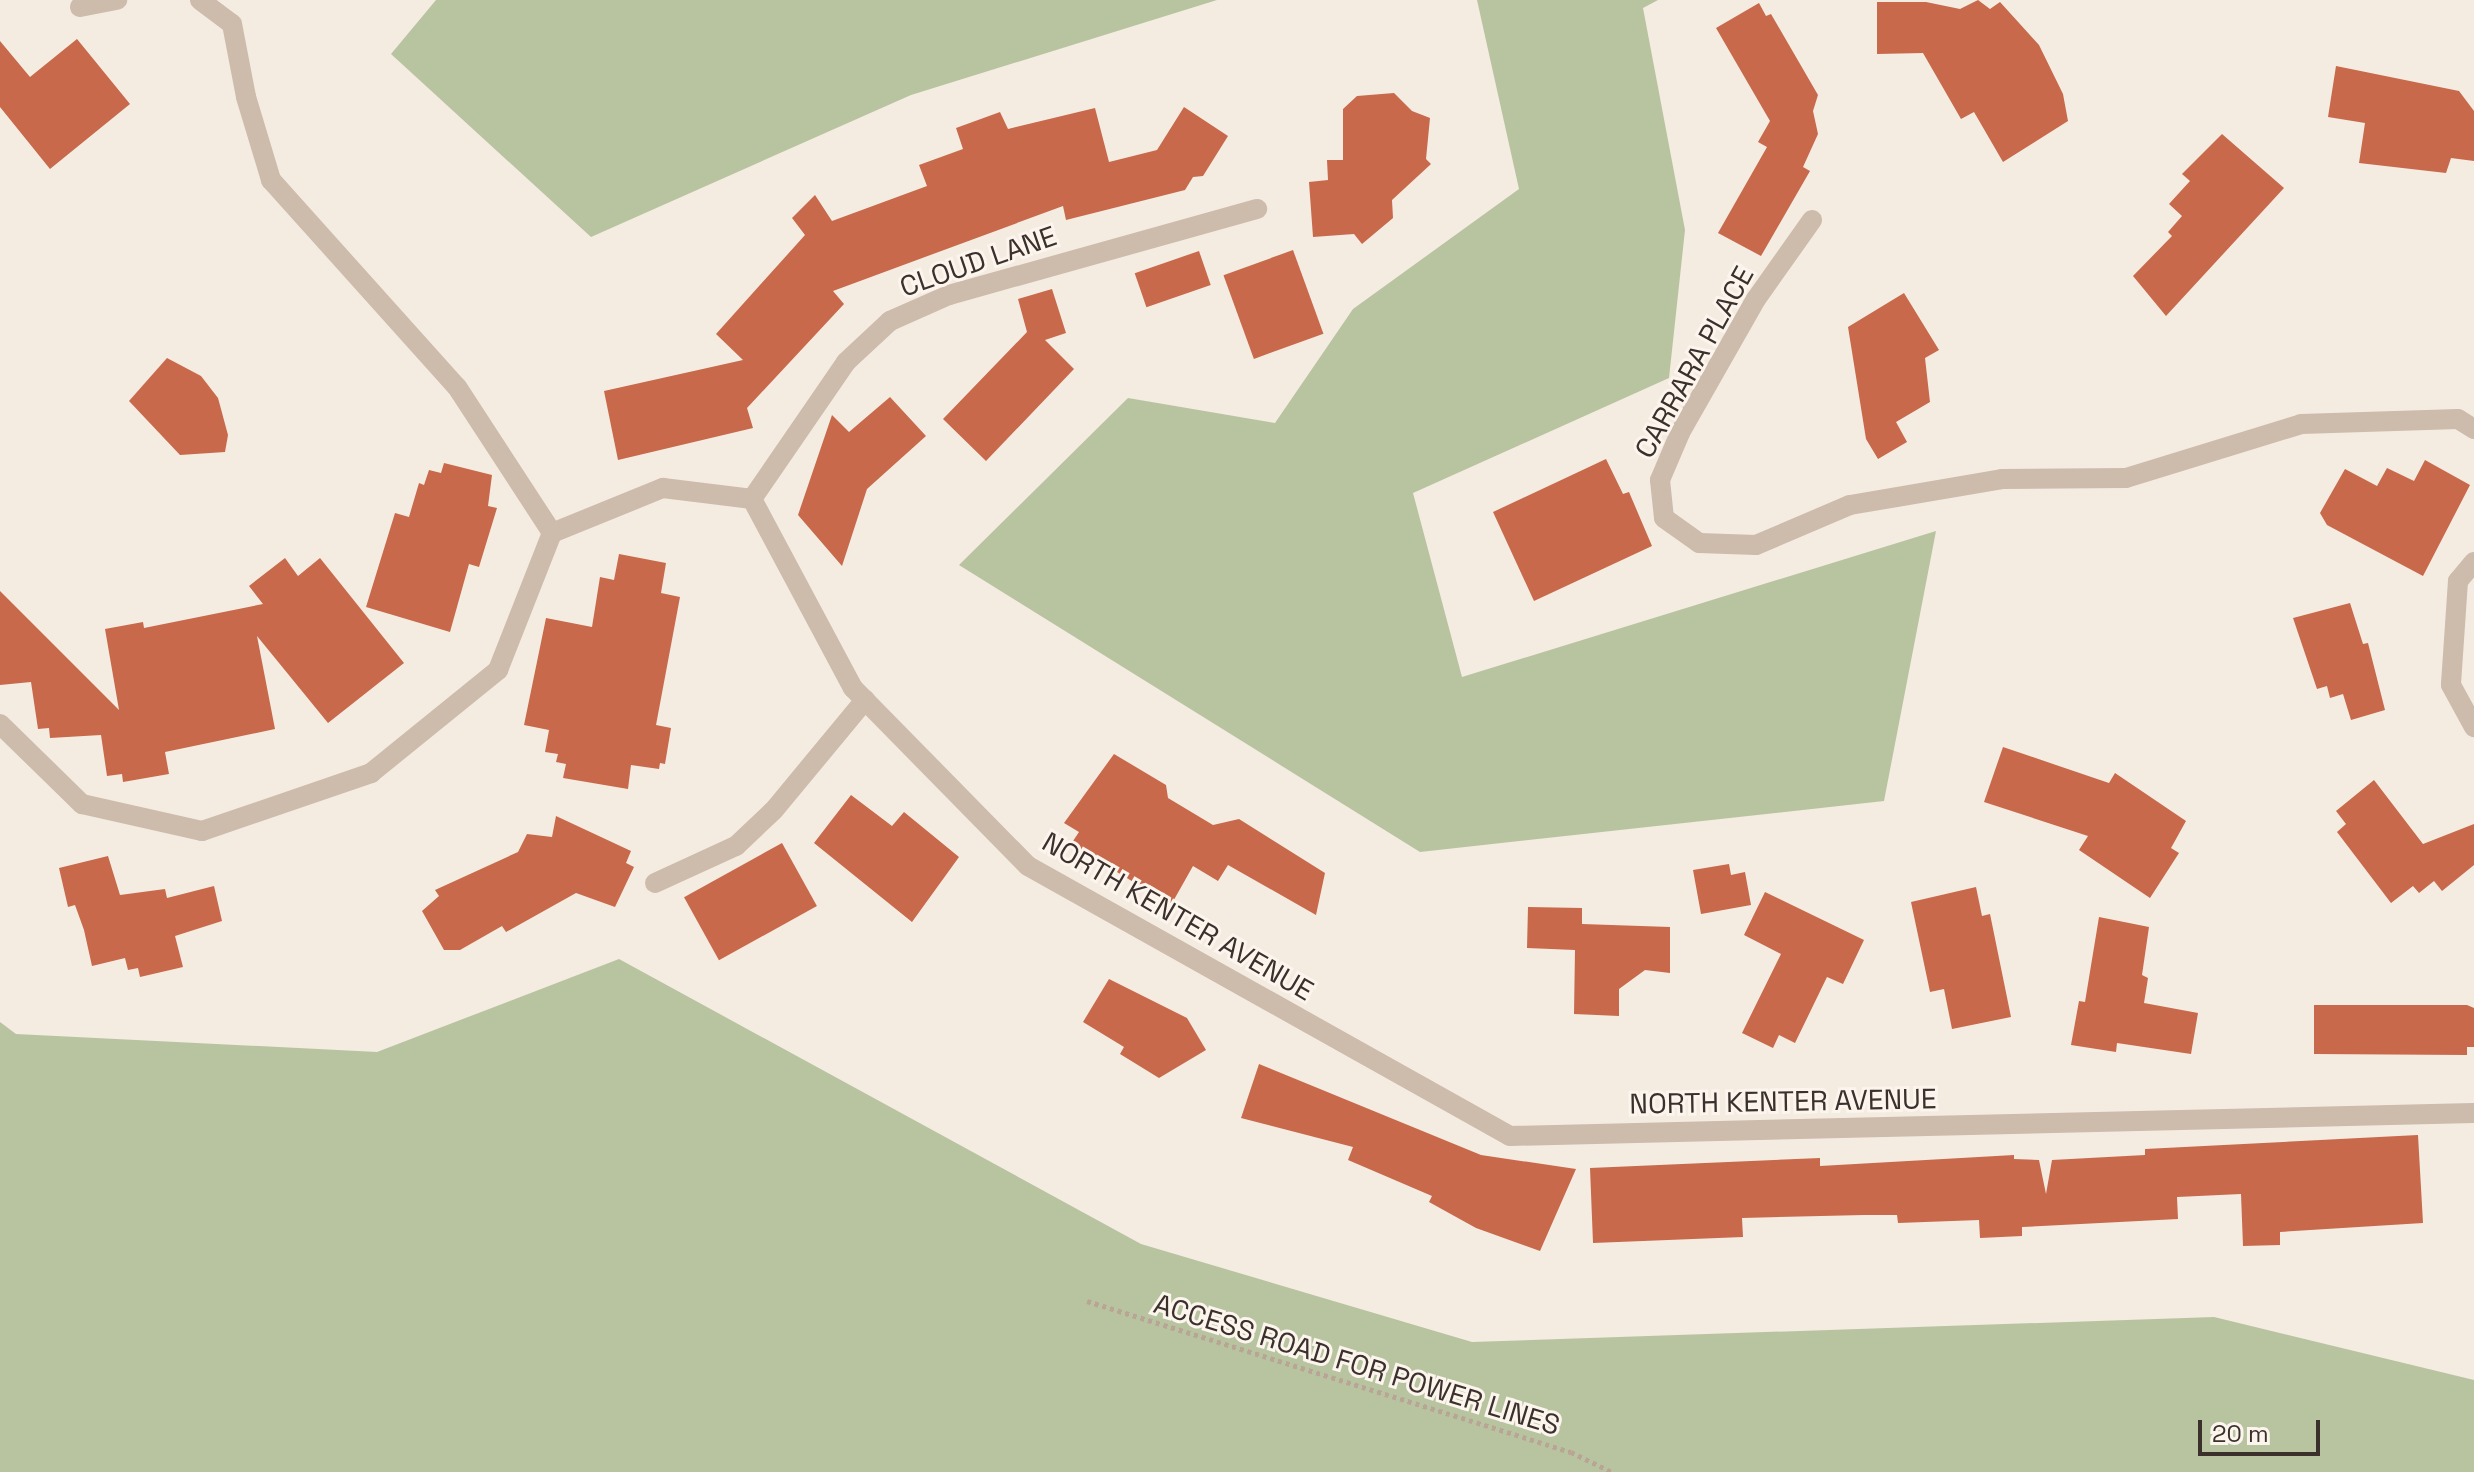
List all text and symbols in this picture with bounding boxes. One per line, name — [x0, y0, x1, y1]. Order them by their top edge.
street label: CLOUD LANE — [895, 219, 1061, 303]
street label: CARRARA PLACE — [1627, 260, 1761, 464]
street label: NORTH KENTER AVENUE — [1036, 825, 1320, 1007]
street label: NORTH KENTER AVENUE — [1629, 1082, 1937, 1120]
street label: ACCESS ROAD FOR POWER LINES — [1150, 1286, 1564, 1442]
scale bar — [2202, 1404, 2324, 1454]
text: 20 m — [2212, 1418, 2269, 1449]

